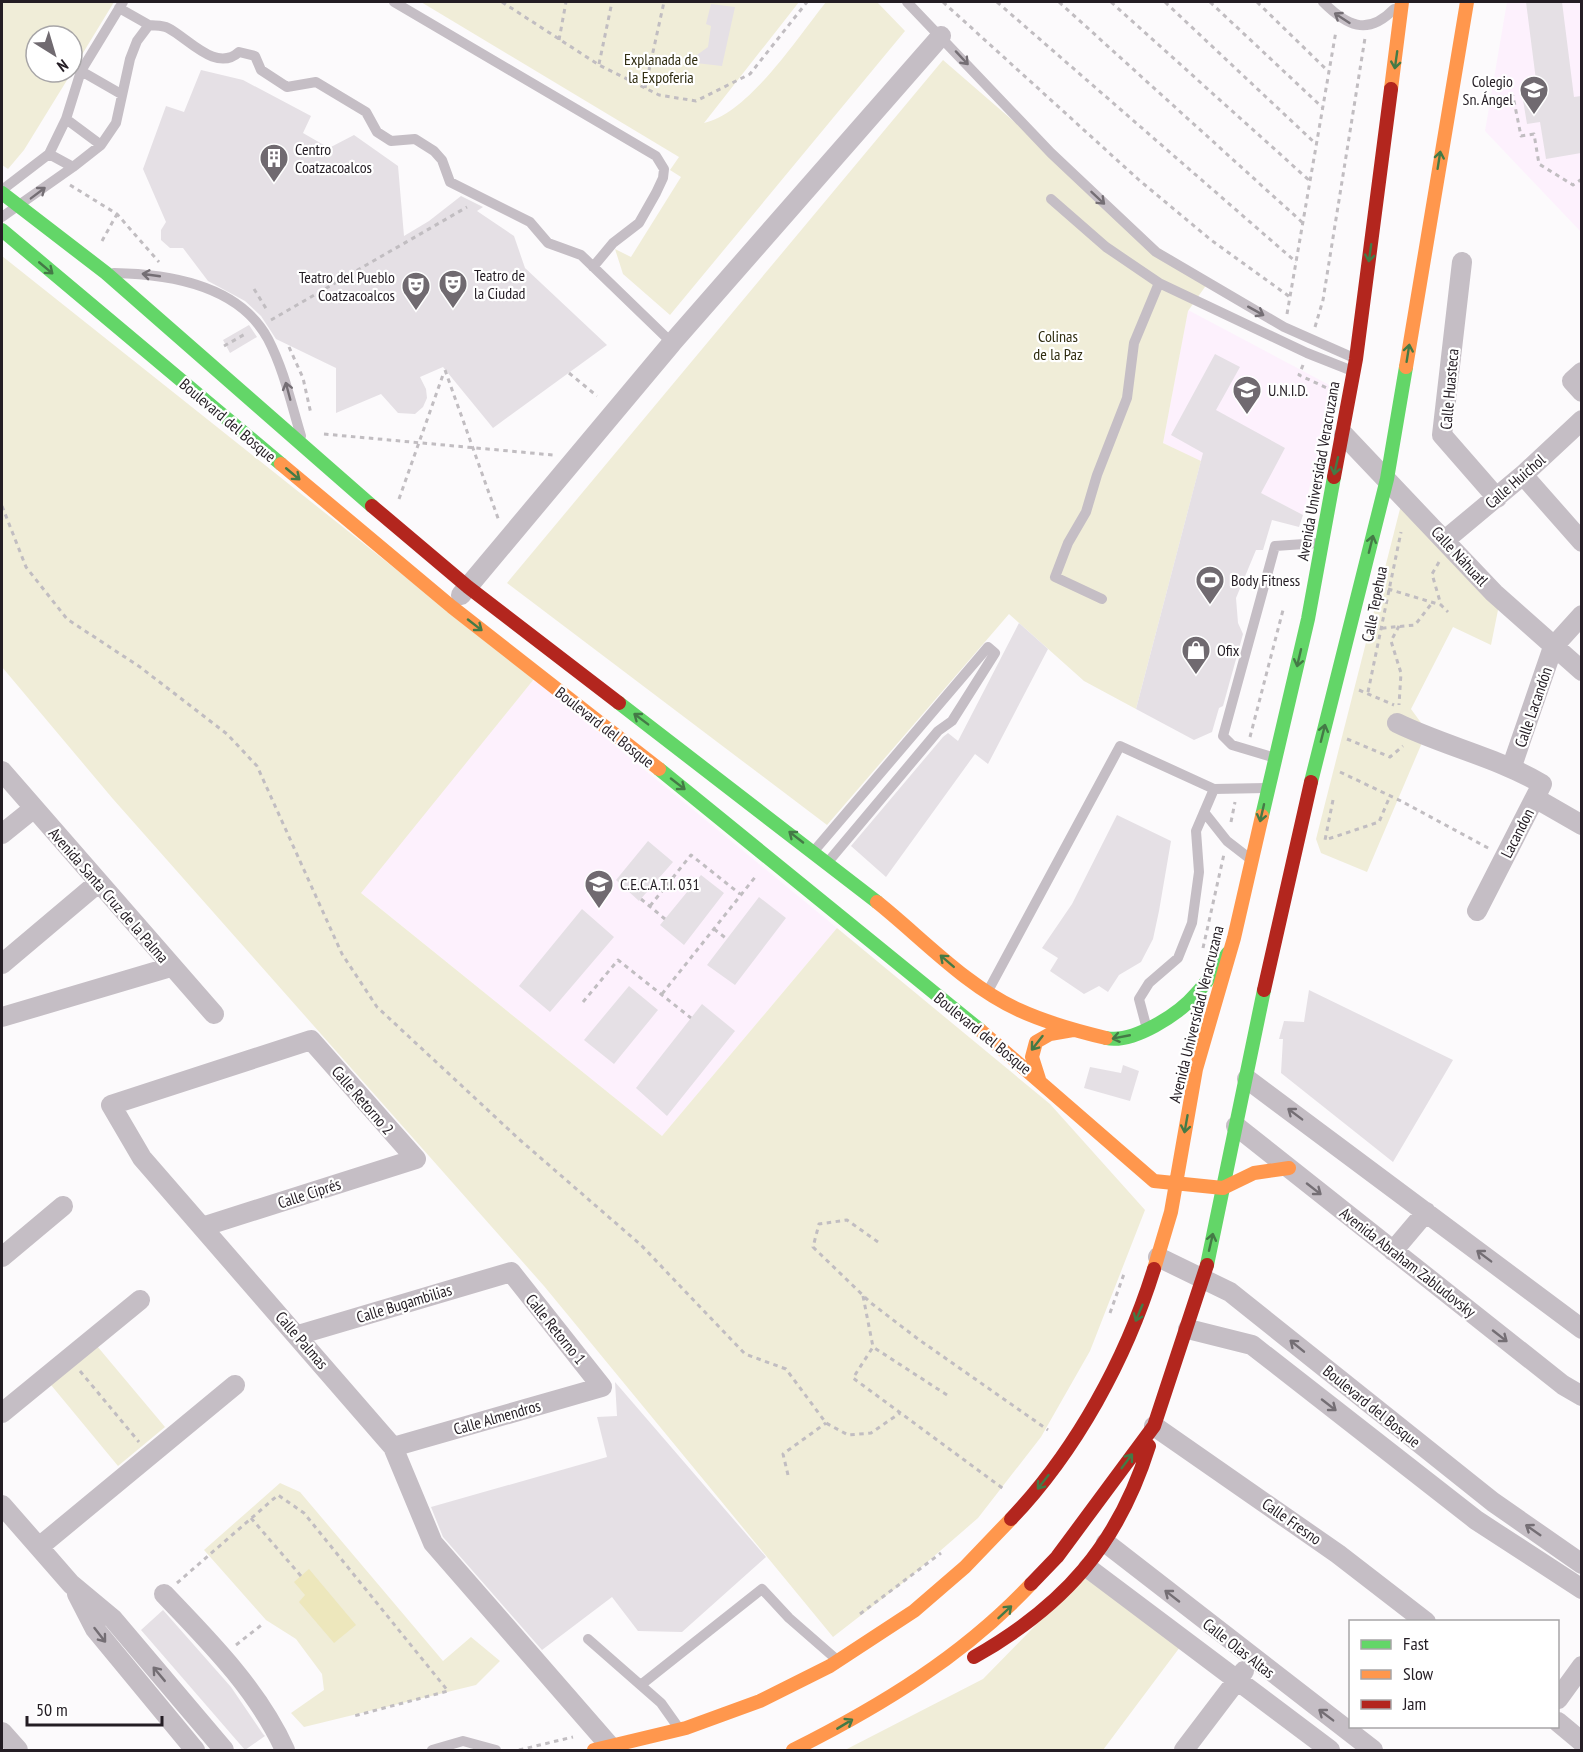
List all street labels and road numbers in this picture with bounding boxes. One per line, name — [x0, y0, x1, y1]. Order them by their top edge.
street label: Calle Huasteca — [1436, 348, 1462, 430]
street label: Boulevard del Bosque — [176, 374, 280, 466]
street label: Avenida Universidad Veracruzana — [1292, 380, 1344, 562]
street label: Calle Huichol — [1481, 449, 1549, 513]
street label: Calle Náhuatl — [1427, 522, 1493, 590]
street label: Calle Tepehua — [1357, 564, 1391, 644]
street label: Calle Lacandón — [1510, 664, 1556, 750]
street label: Boulevard del Bosque — [552, 682, 658, 772]
street label: Lacandon — [1496, 805, 1538, 861]
street label: Avenida Santa Cruz de la Palma — [45, 823, 173, 967]
street label: Avenida Universidad Veracruzana — [1164, 923, 1228, 1105]
street label: Boulevard del Bosque — [930, 988, 1036, 1078]
street label: Calle Retorno 2 — [328, 1061, 398, 1139]
street label: Calle Ciprés — [275, 1173, 343, 1213]
street label: Avenida Abraham Zabludovsky — [1336, 1203, 1480, 1321]
street label: Calle Bugambilias — [354, 1279, 454, 1327]
street label: Calle Retorno 1 — [522, 1290, 590, 1368]
street label: Calle Palmas — [271, 1307, 333, 1373]
street label: Boulevard del Bosque — [1319, 1361, 1425, 1451]
street label: Calle Almendros — [451, 1395, 543, 1439]
street label: Calle Fresno — [1258, 1493, 1326, 1549]
street label: Calle Olas Altas — [1199, 1614, 1279, 1682]

